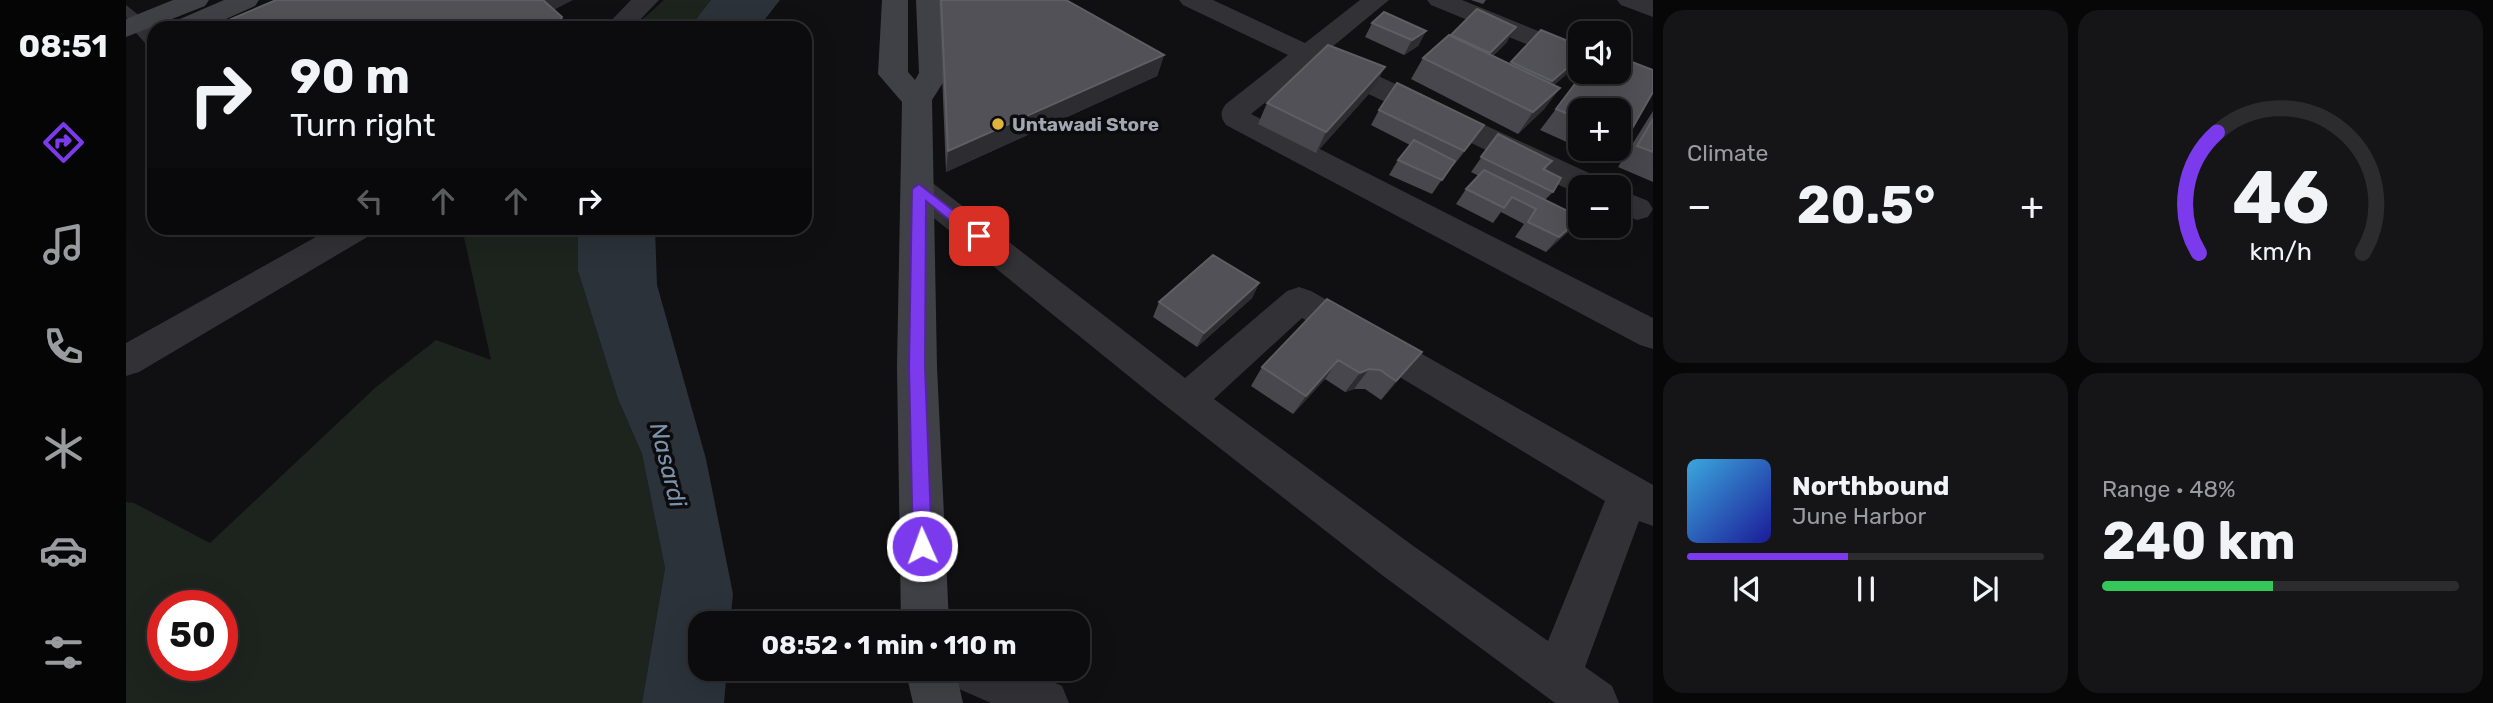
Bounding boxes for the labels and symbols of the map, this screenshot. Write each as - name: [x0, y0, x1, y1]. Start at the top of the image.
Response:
- place label: Untawadi Store: [1012, 113, 1159, 136]
- marker: Untawadi Store: [990, 116, 1006, 132]
- pin: [949, 206, 1009, 266]
- water label: Nasardi: [644, 420, 692, 511]
- position arrow: [885, 509, 959, 583]
- speed limit sign: 50: [147, 590, 238, 681]

